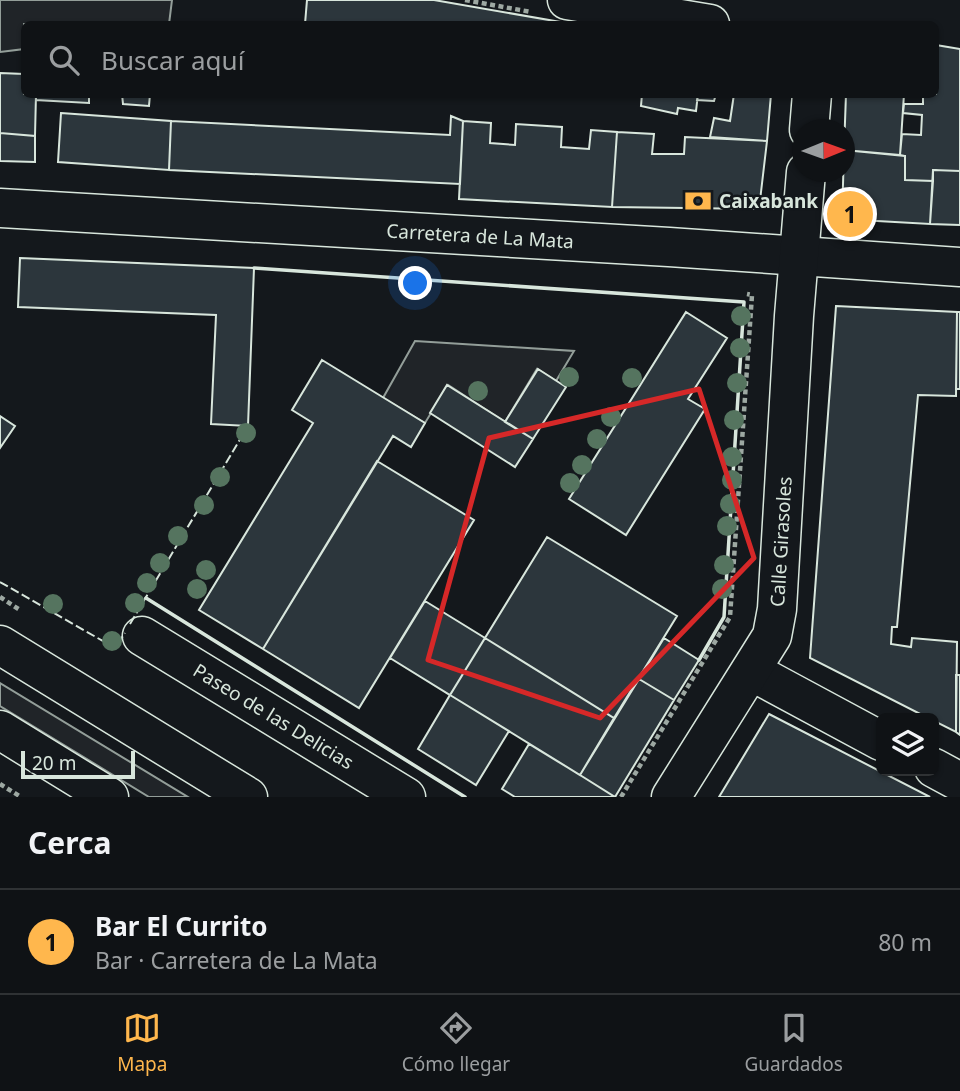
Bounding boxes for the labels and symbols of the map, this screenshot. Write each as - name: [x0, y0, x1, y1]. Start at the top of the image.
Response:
- north arrow: [792, 119, 855, 182]
- bank icon: Caixabank: [683, 186, 713, 216]
- place label: Caixabank: [719, 188, 818, 214]
- pin: 1: [827, 188, 873, 240]
- street label: Carretera de La Mata: [386, 218, 575, 254]
- your location: [398, 266, 432, 300]
- street label: Calle Girasoles: [764, 476, 798, 607]
- street label: Paseo de las Delicias: [188, 657, 359, 775]
- scale bar: [21, 748, 135, 780]

